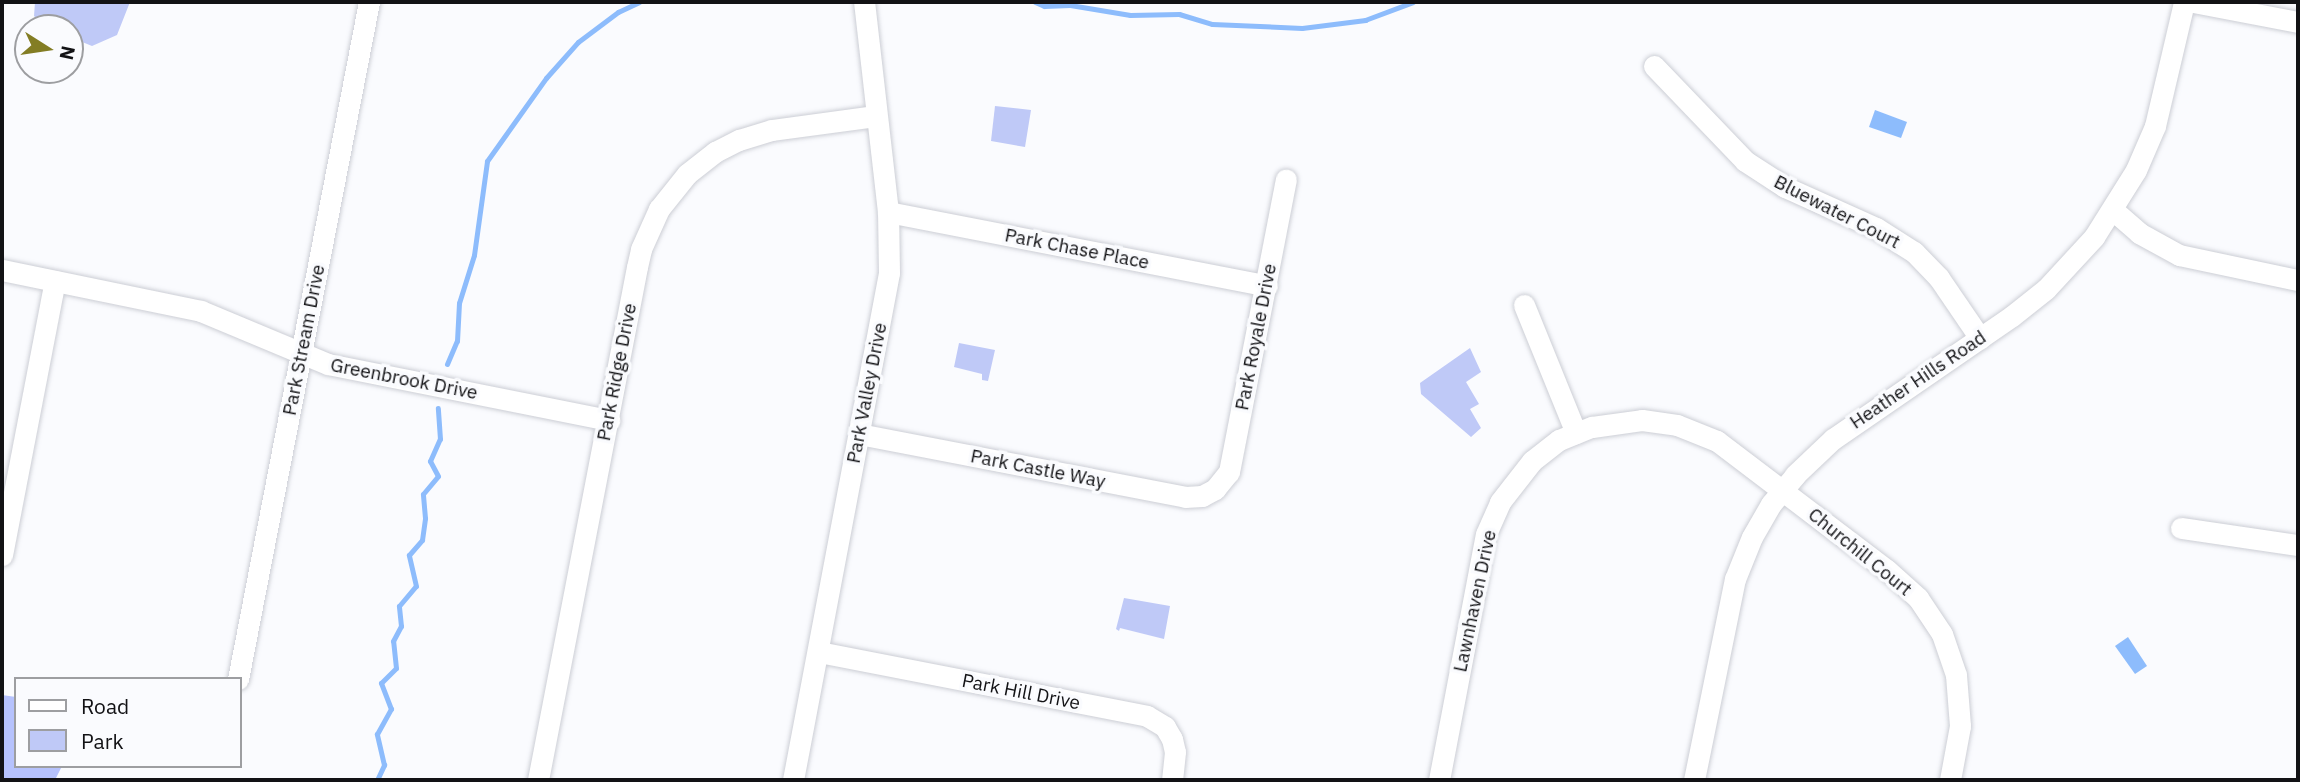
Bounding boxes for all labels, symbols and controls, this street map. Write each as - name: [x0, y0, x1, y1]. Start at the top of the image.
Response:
- north arrow: [14, 14, 84, 84]
- text: N: [54, 44, 81, 62]
- street label: Bluewater Court: [1770, 170, 1904, 254]
- street label: Park Chase Place: [1003, 224, 1151, 274]
- street label: Park Royale Drive: [1231, 262, 1281, 412]
- street label: Park Stream Drive: [278, 263, 330, 417]
- street label: Park Ridge Drive: [592, 301, 642, 443]
- street label: Park Valley Drive: [842, 321, 892, 465]
- street label: Heather Hills Road: [1846, 326, 1990, 434]
- street label: Greenbrook Drive: [328, 354, 480, 404]
- street label: Park Castle Way: [969, 445, 1107, 493]
- street label: Churchill Court: [1803, 503, 1917, 601]
- street label: Lawnhaven Drive: [1449, 528, 1501, 674]
- street label: Park Hill Drive: [960, 669, 1082, 715]
- legend: [14, 677, 242, 768]
- text: Road: [81, 692, 129, 720]
- text: Park: [81, 727, 124, 755]

